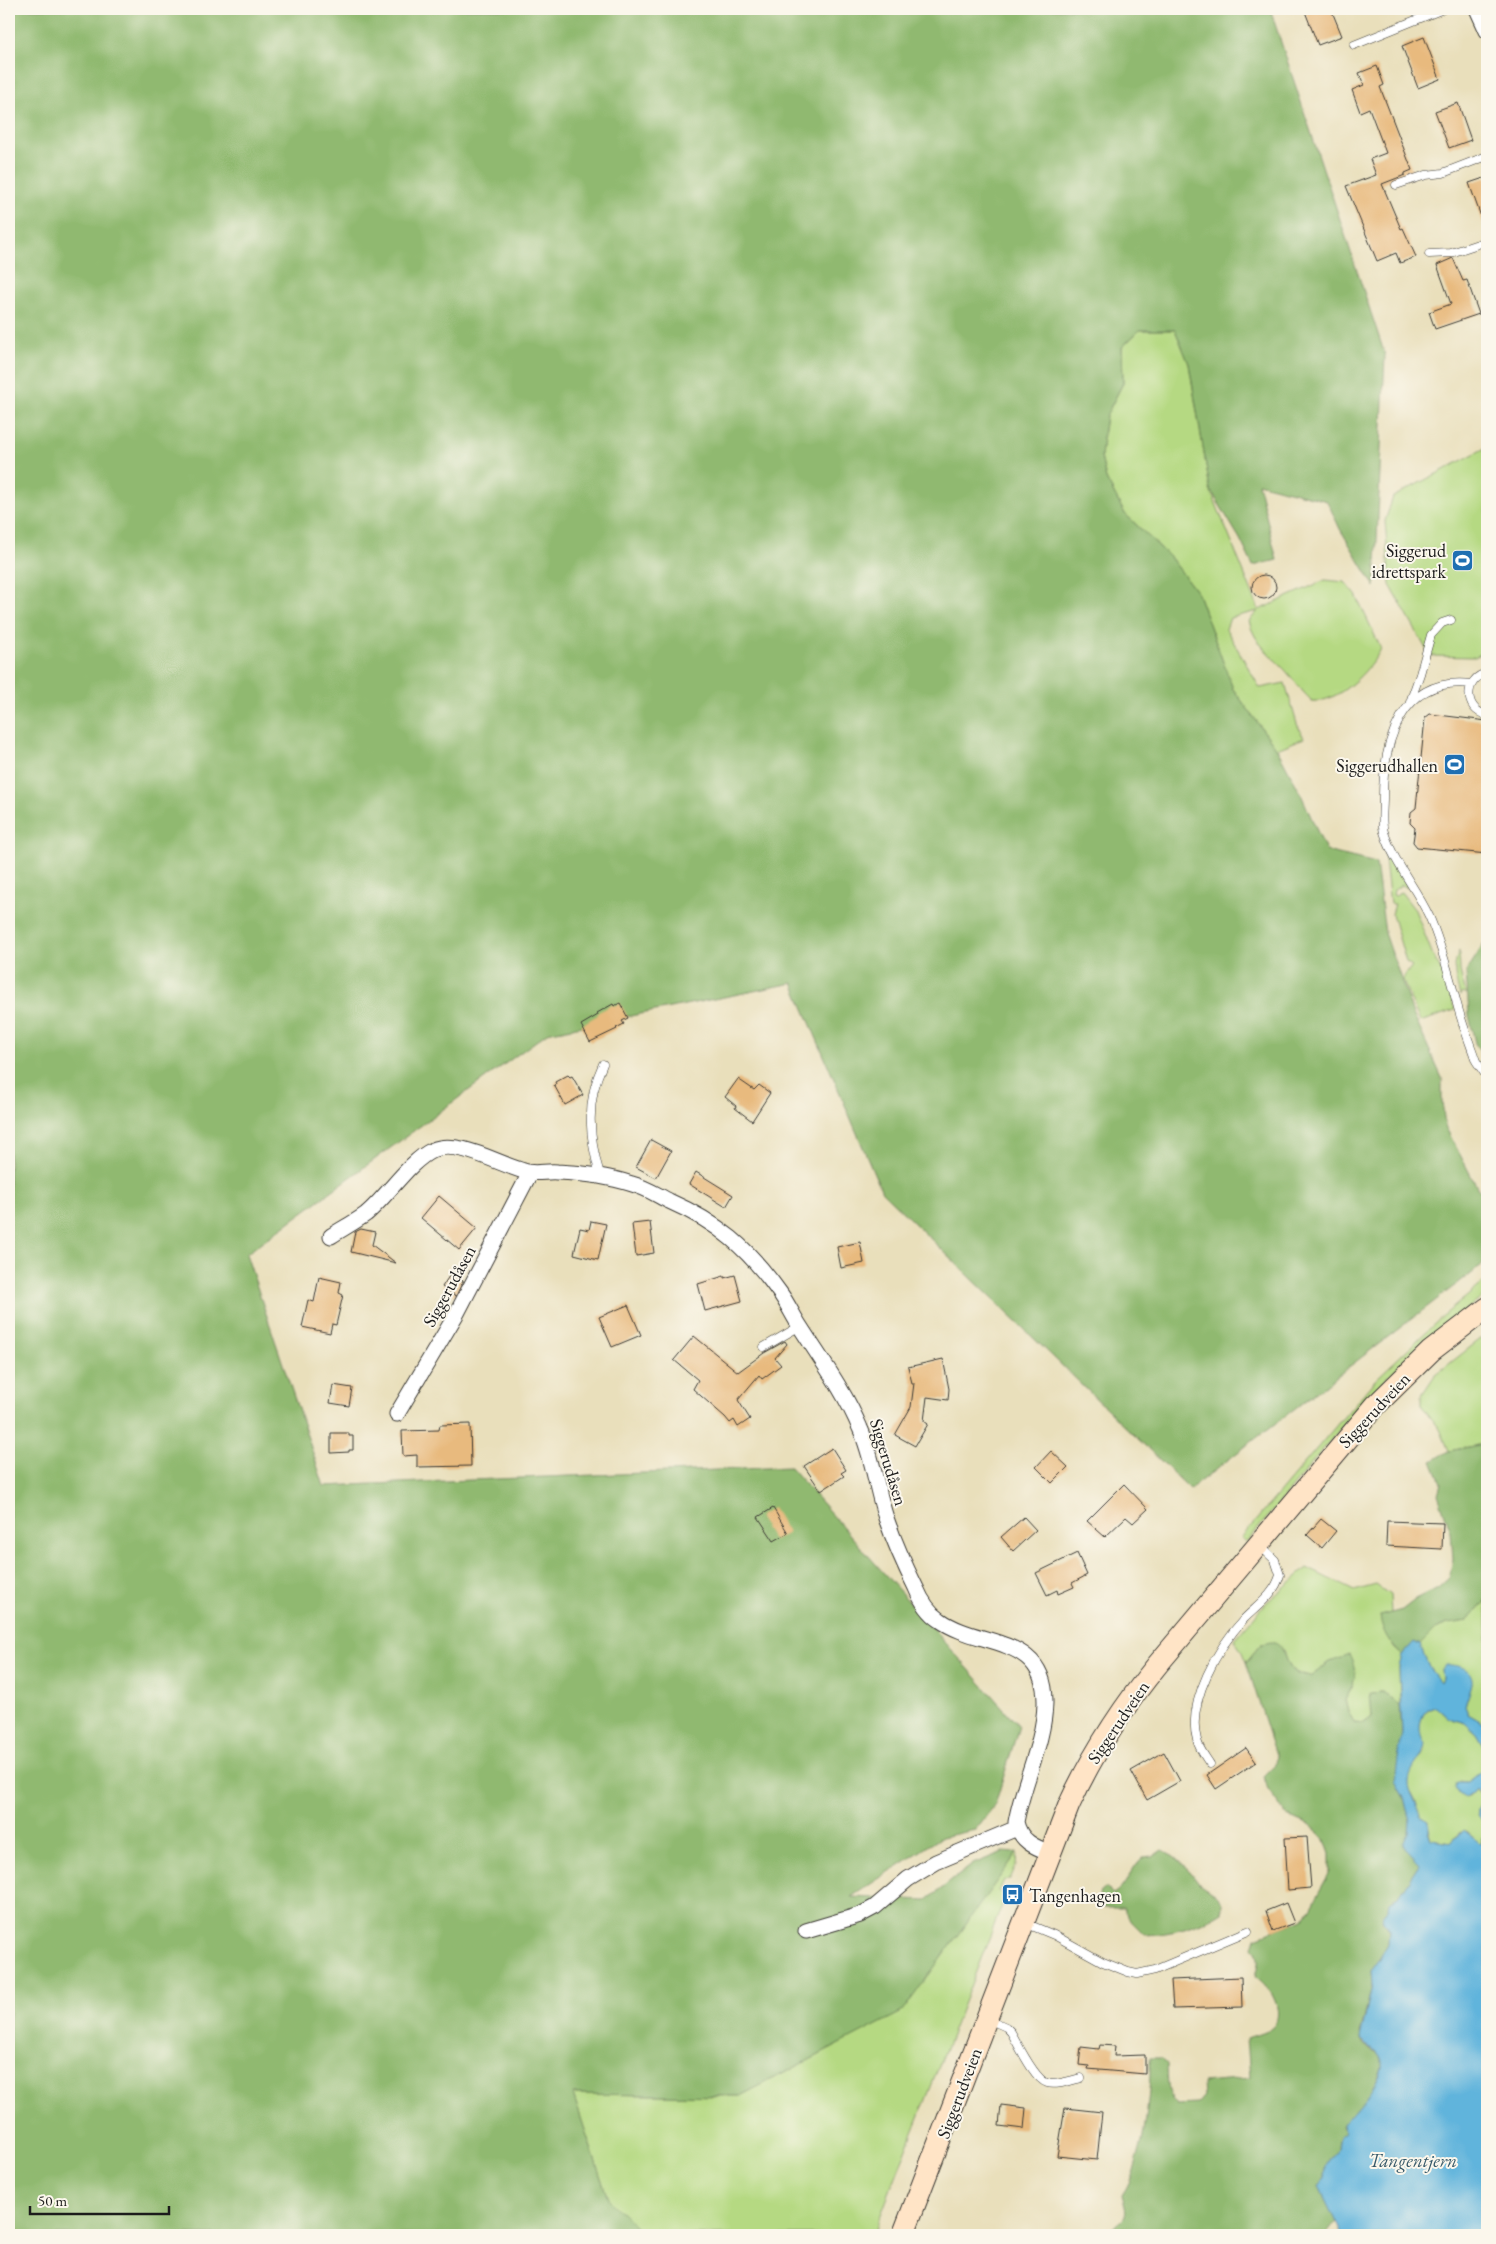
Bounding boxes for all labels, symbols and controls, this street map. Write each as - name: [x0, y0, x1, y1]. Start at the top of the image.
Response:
- place label: Siggerud idrettspark: [1372, 539, 1447, 583]
- sports icon: Siggerud idrettspark: [1450, 548, 1474, 572]
- sports icon: Siggerudhallen: [1442, 753, 1466, 777]
- place label: Siggerudhallen: [1336, 754, 1438, 777]
- street label: Siggerudåsen: [417, 1241, 481, 1331]
- street label: Siggerudveien: [1333, 1367, 1415, 1453]
- street label: Siggerudåsen: [865, 1416, 913, 1509]
- street label: Siggerudveien: [1082, 1676, 1154, 1768]
- bus stop icon: Tangenhagen: [1001, 1883, 1025, 1907]
- place label: Tangenhagen: [1029, 1884, 1122, 1907]
- street label: Siggerudveien: [931, 2044, 987, 2142]
- water label: Tangentjern: [1369, 2148, 1457, 2173]
- scale bar: [30, 2184, 169, 2216]
- text: 50 m: [38, 2191, 67, 2210]

